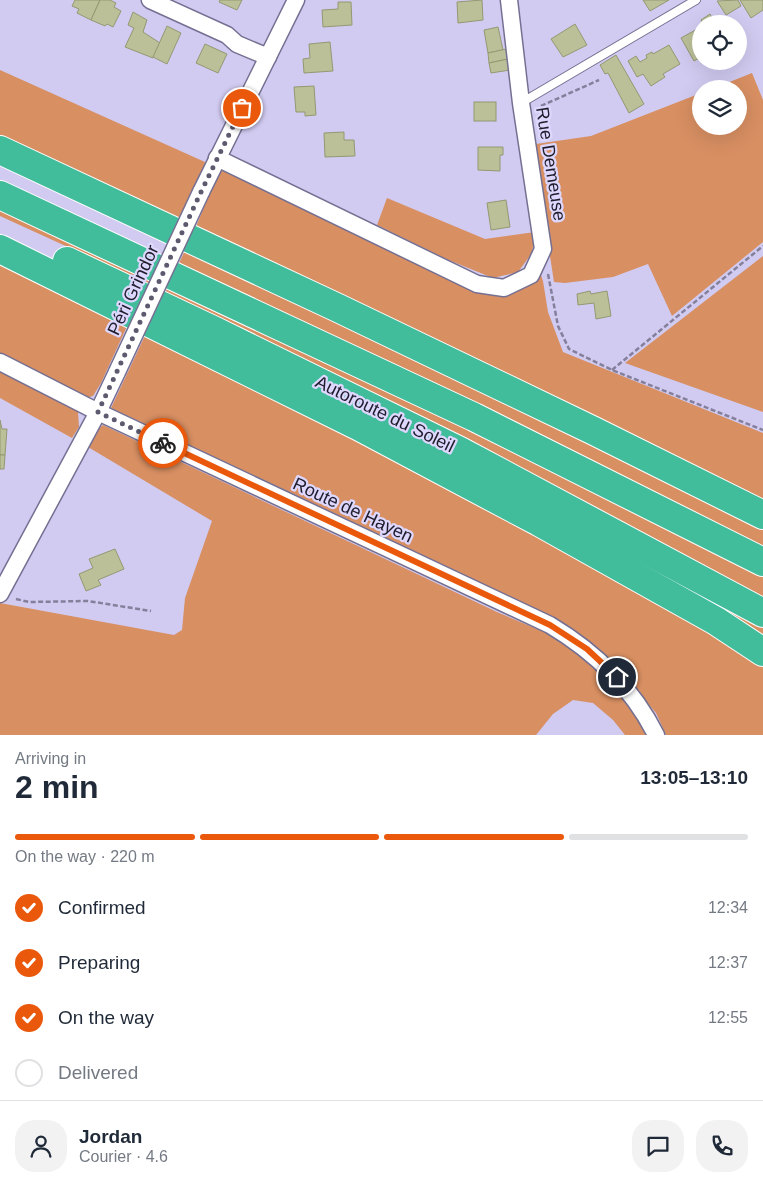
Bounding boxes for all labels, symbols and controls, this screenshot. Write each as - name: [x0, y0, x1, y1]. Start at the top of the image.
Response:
- map controls: [692, 15, 747, 135]
- button: locate: [692, 15, 747, 70]
- button: layers: [692, 80, 747, 135]
- pin: [221, 87, 263, 129]
- icon: bag: [228, 94, 256, 122]
- street label: Rue Demeuse: [532, 106, 570, 222]
- street label: Péri Grindor: [103, 242, 163, 338]
- street label: Autoroute du Soleil: [312, 372, 458, 456]
- courier: [138, 418, 188, 468]
- icon: bike: [149, 429, 177, 457]
- street label: Route de Hayen: [290, 473, 416, 547]
- pin: [596, 656, 638, 698]
- icon: home: [603, 663, 631, 691]
- text: Arriving in: [15, 750, 86, 767]
- text: 13:05–13:10: [640, 767, 748, 788]
- text: 2 min: [15, 769, 99, 805]
- text: On the way · 220 m: [15, 848, 155, 865]
- icon: check: [15, 894, 43, 922]
- text: Confirmed: [58, 897, 146, 918]
- text: 12:34: [708, 899, 748, 916]
- icon: check: [15, 949, 43, 977]
- text: Preparing: [58, 952, 140, 973]
- text: 12:37: [708, 954, 748, 971]
- icon: check: [15, 1004, 43, 1032]
- text: On the way: [58, 1007, 154, 1028]
- text: 12:55: [708, 1009, 748, 1026]
- text: Delivered: [58, 1062, 138, 1083]
- button: person: [15, 1120, 67, 1172]
- button: chat: [632, 1120, 684, 1172]
- button: phone: [696, 1120, 748, 1172]
- text: Jordan: [79, 1126, 142, 1147]
- text: Courier · 4.6: [79, 1148, 168, 1165]

